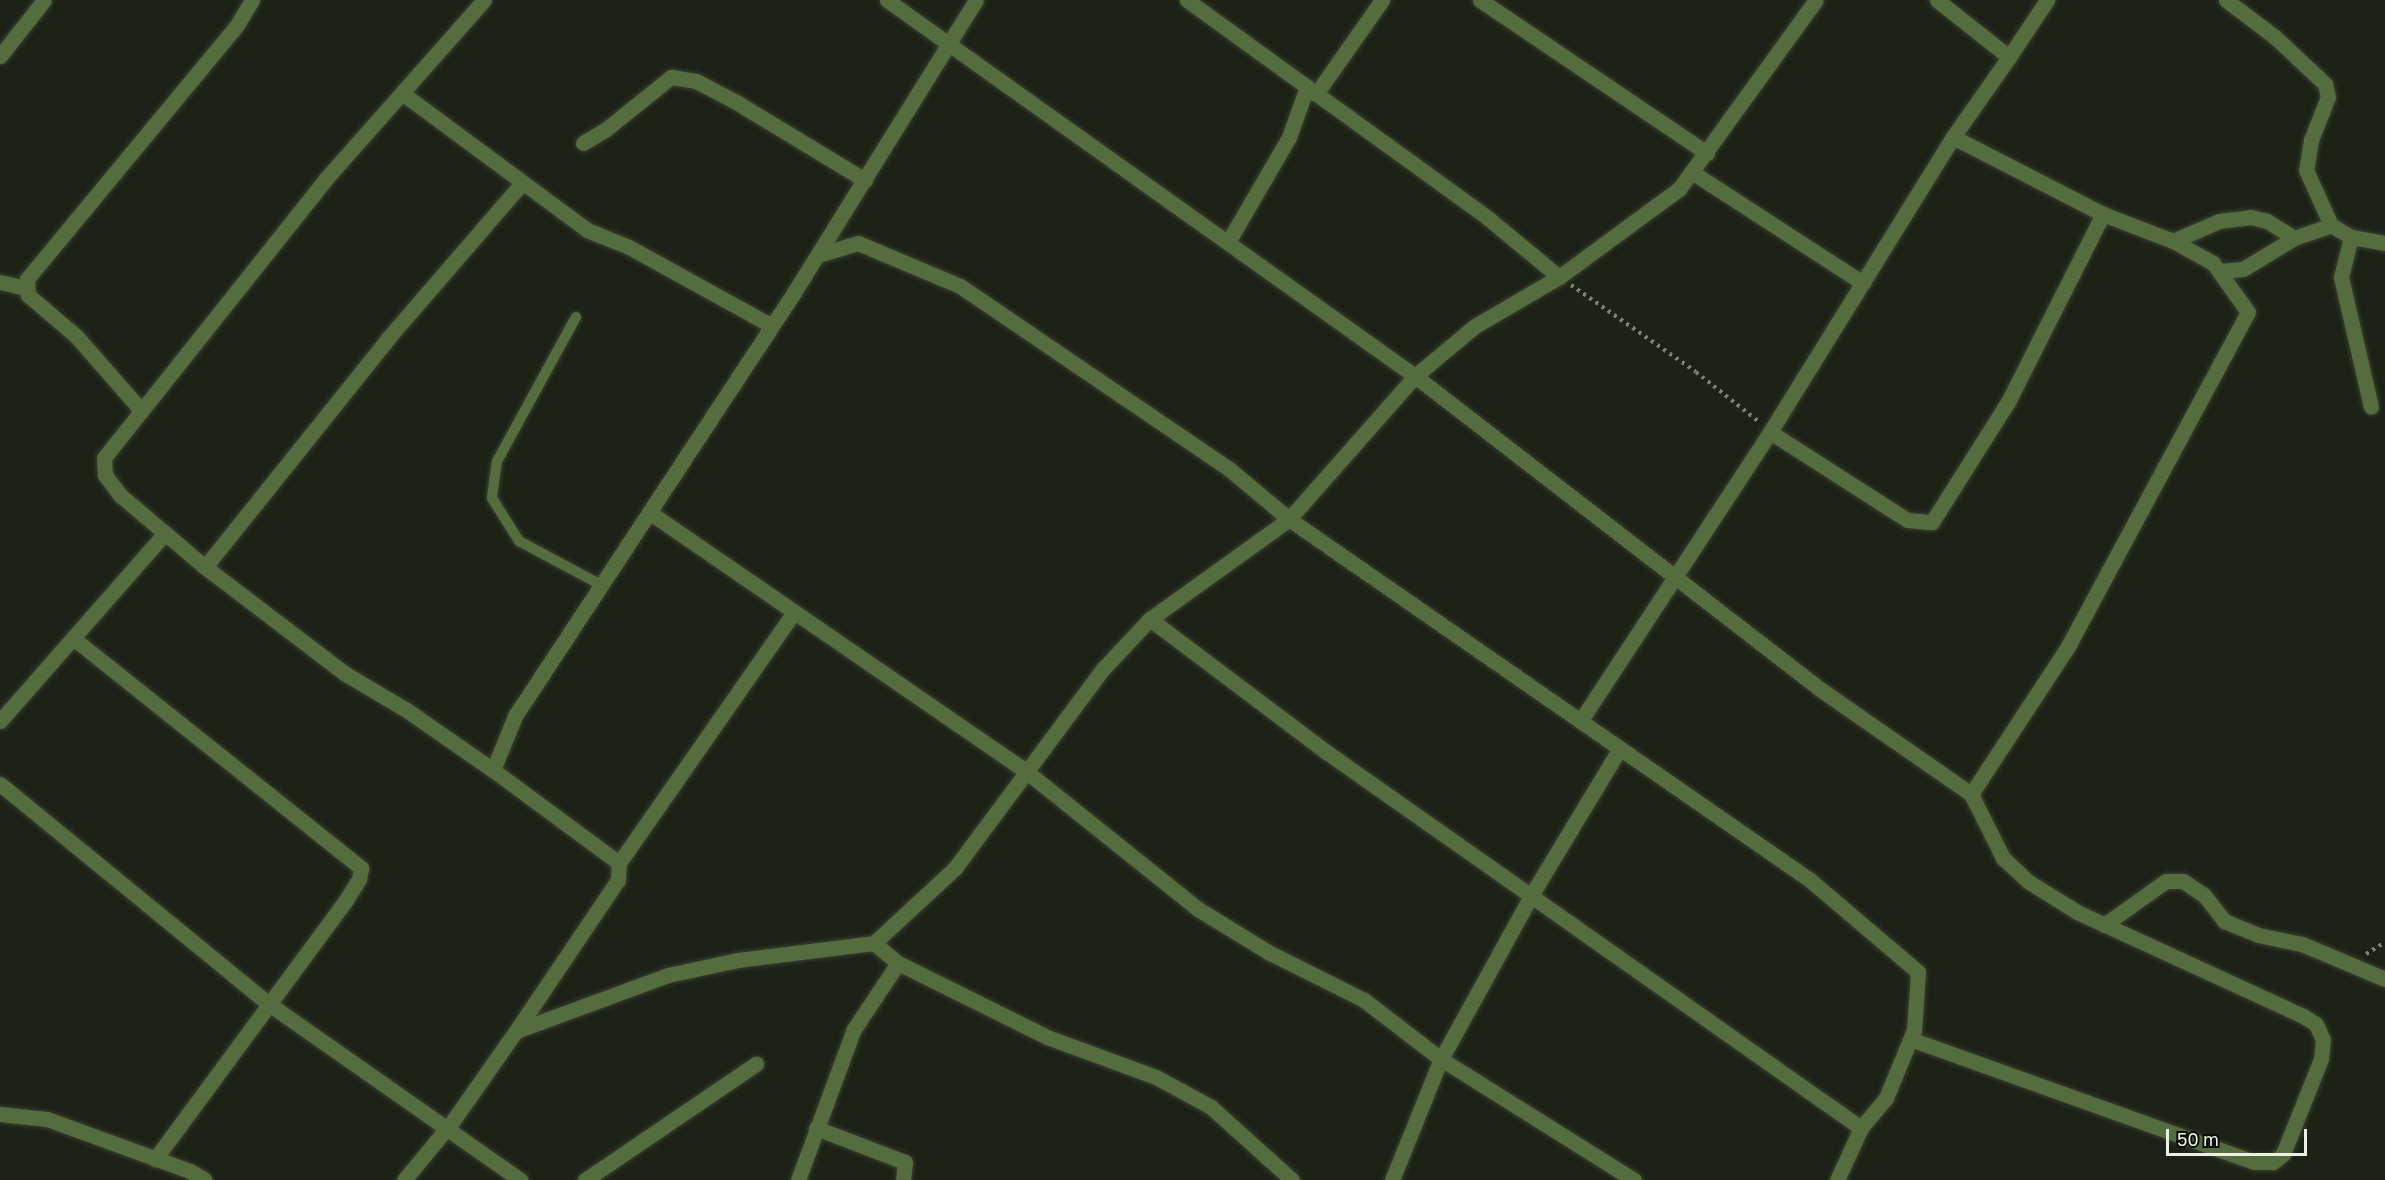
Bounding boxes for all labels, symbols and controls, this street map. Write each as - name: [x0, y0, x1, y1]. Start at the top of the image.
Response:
- scale bar: [2169, 1117, 2310, 1155]
- text: 50 m: [2177, 1128, 2219, 1150]

